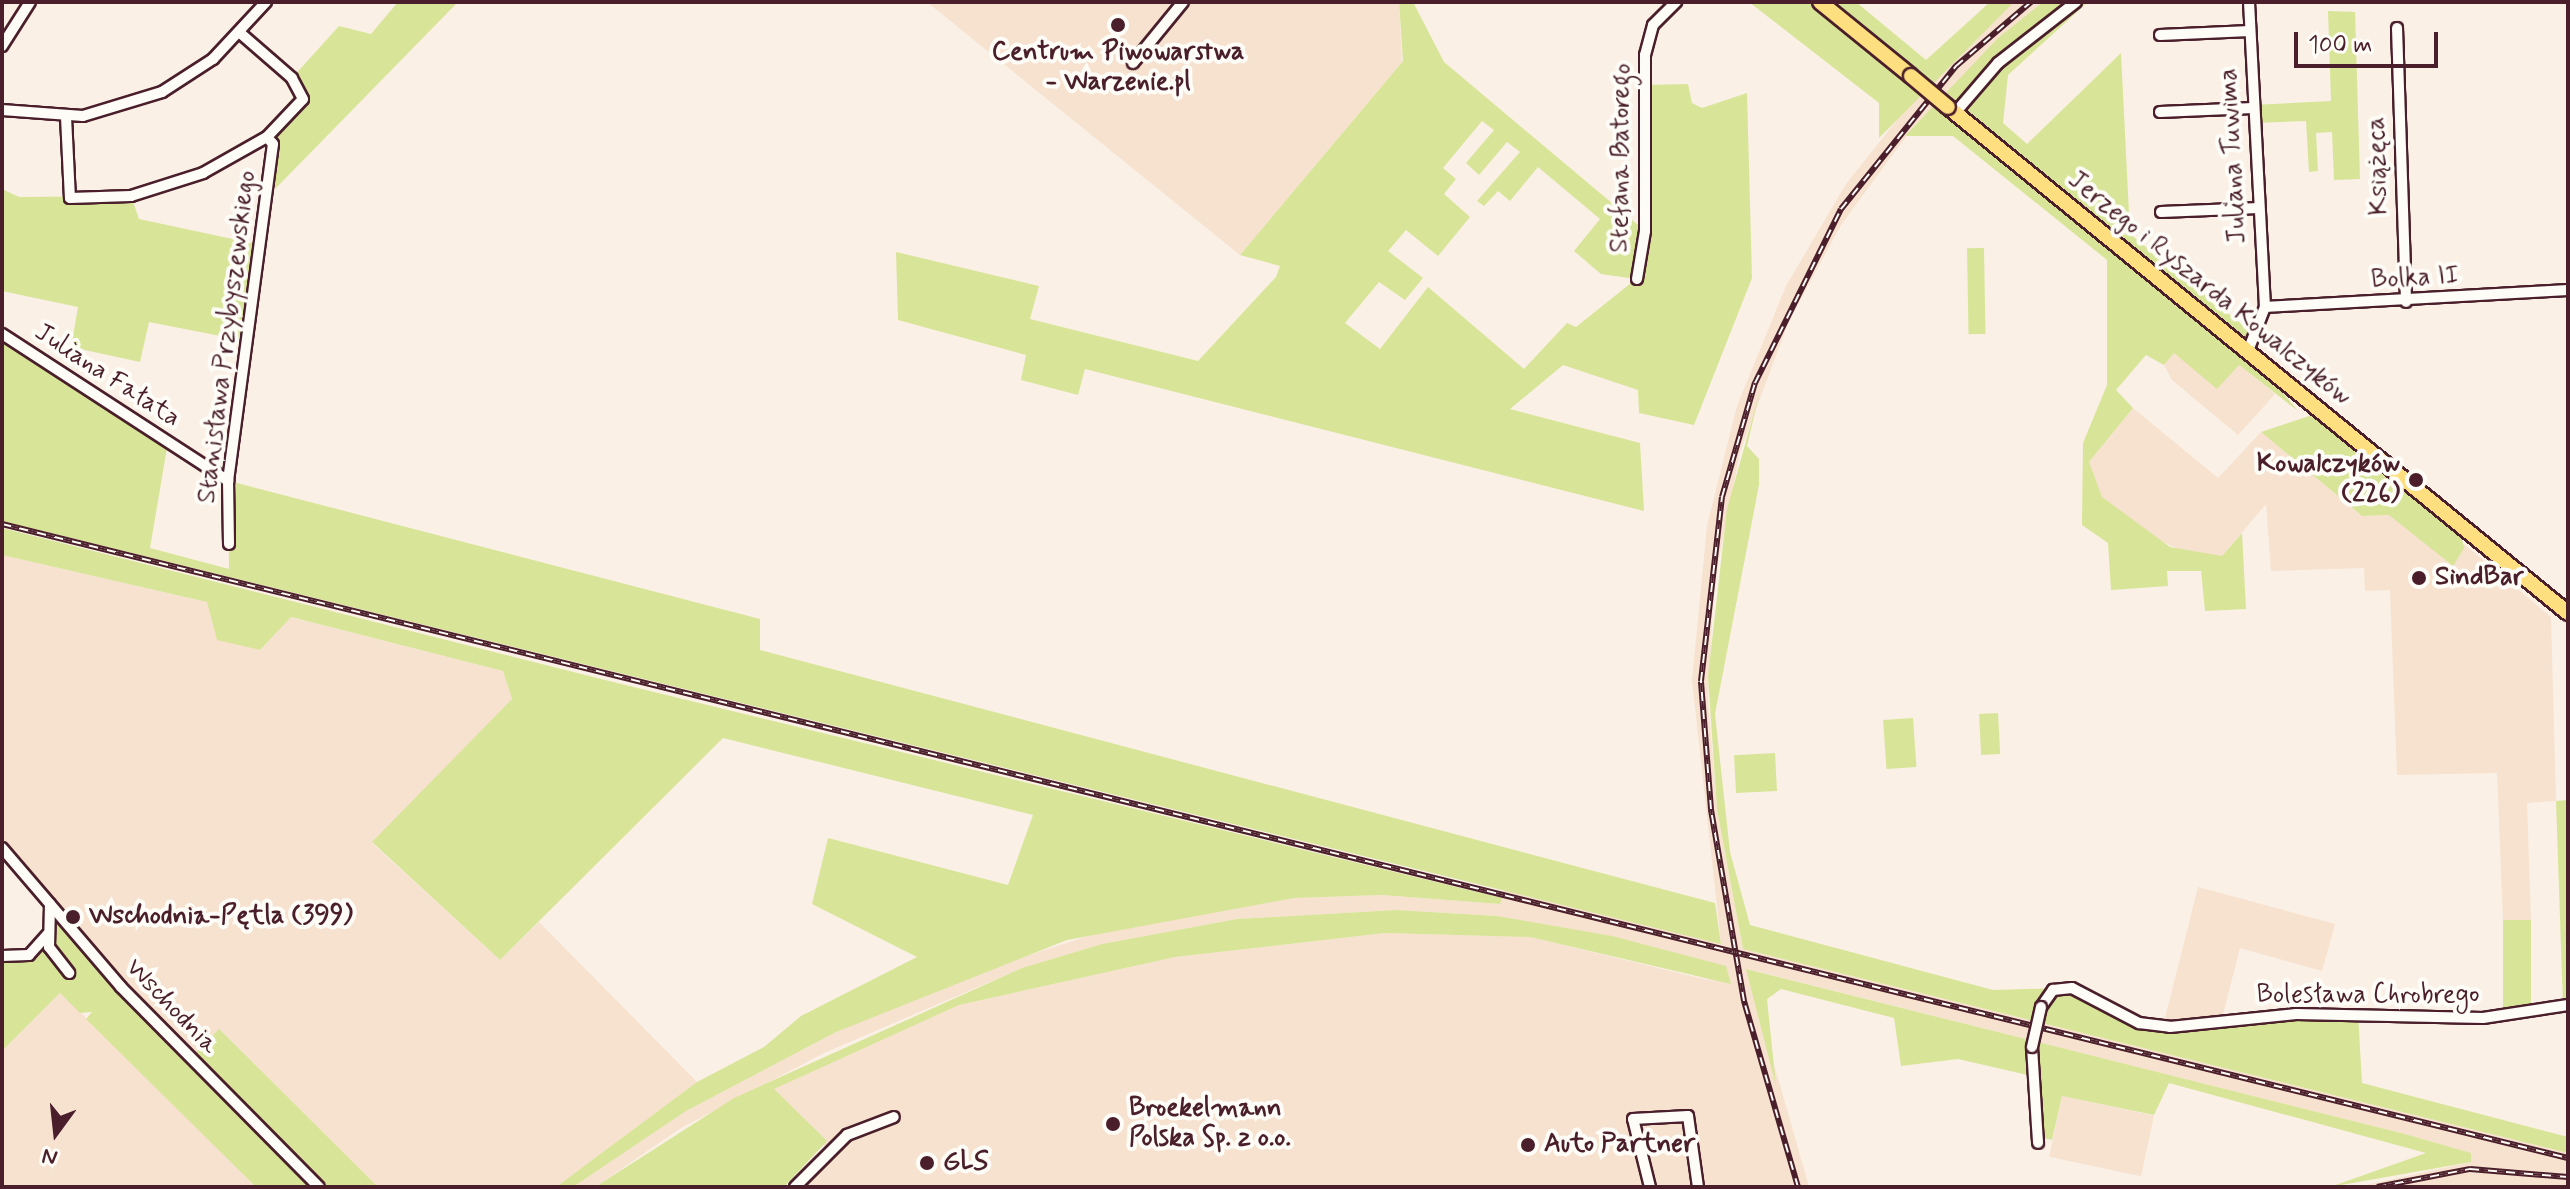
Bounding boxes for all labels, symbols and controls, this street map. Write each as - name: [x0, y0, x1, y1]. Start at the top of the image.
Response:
- marker: Centrum Piwowarstwa - Warzenie.pl: [1109, 16, 1127, 34]
- scale bar: [2298, 16, 2442, 66]
- text: 100 m: [2308, 30, 2372, 61]
- place label: Centrum Piwowarstwa - Warzenie.pl: [991, 37, 1245, 98]
- street label: Stefana Batorego: [1605, 64, 1639, 252]
- street label: Juliana Tuwima: [2214, 66, 2254, 246]
- street label: Książęca: [2362, 116, 2396, 216]
- street label: Jerzego i Ryszarda Kowalczyków: [2061, 165, 2357, 413]
- street label: Stanisława Przybyszewskiego: [192, 166, 264, 508]
- street label: Bolka II: [2367, 261, 2463, 297]
- street label: Juliana Fałata: [30, 319, 184, 433]
- place label: Kowalczyków (226): [2257, 449, 2400, 510]
- marker: Kowalczyków (226): [2407, 471, 2425, 489]
- place label: SindBar: [2435, 562, 2523, 594]
- marker: SindBar: [2410, 569, 2428, 587]
- place label: Wschodnia-Pętla (399): [89, 901, 353, 933]
- marker: Wschodnia-Pętla (399): [64, 908, 82, 926]
- street label: Wschodnia: [118, 953, 224, 1061]
- street label: Bolesława Chrobrego: [2254, 980, 2482, 1012]
- north arrow: [16, 1093, 96, 1173]
- place label: Broekelmann Polska Sp. z o.o.: [1129, 1093, 1293, 1154]
- marker: Broekelmann Polska Sp. z o.o.: [1104, 1115, 1122, 1133]
- place label: Auto Partner: [1544, 1129, 1688, 1161]
- marker: Auto Partner: [1519, 1136, 1537, 1154]
- text: N: [39, 1141, 60, 1172]
- place label: GLS: [943, 1147, 988, 1179]
- marker: GLS: [918, 1154, 936, 1172]

